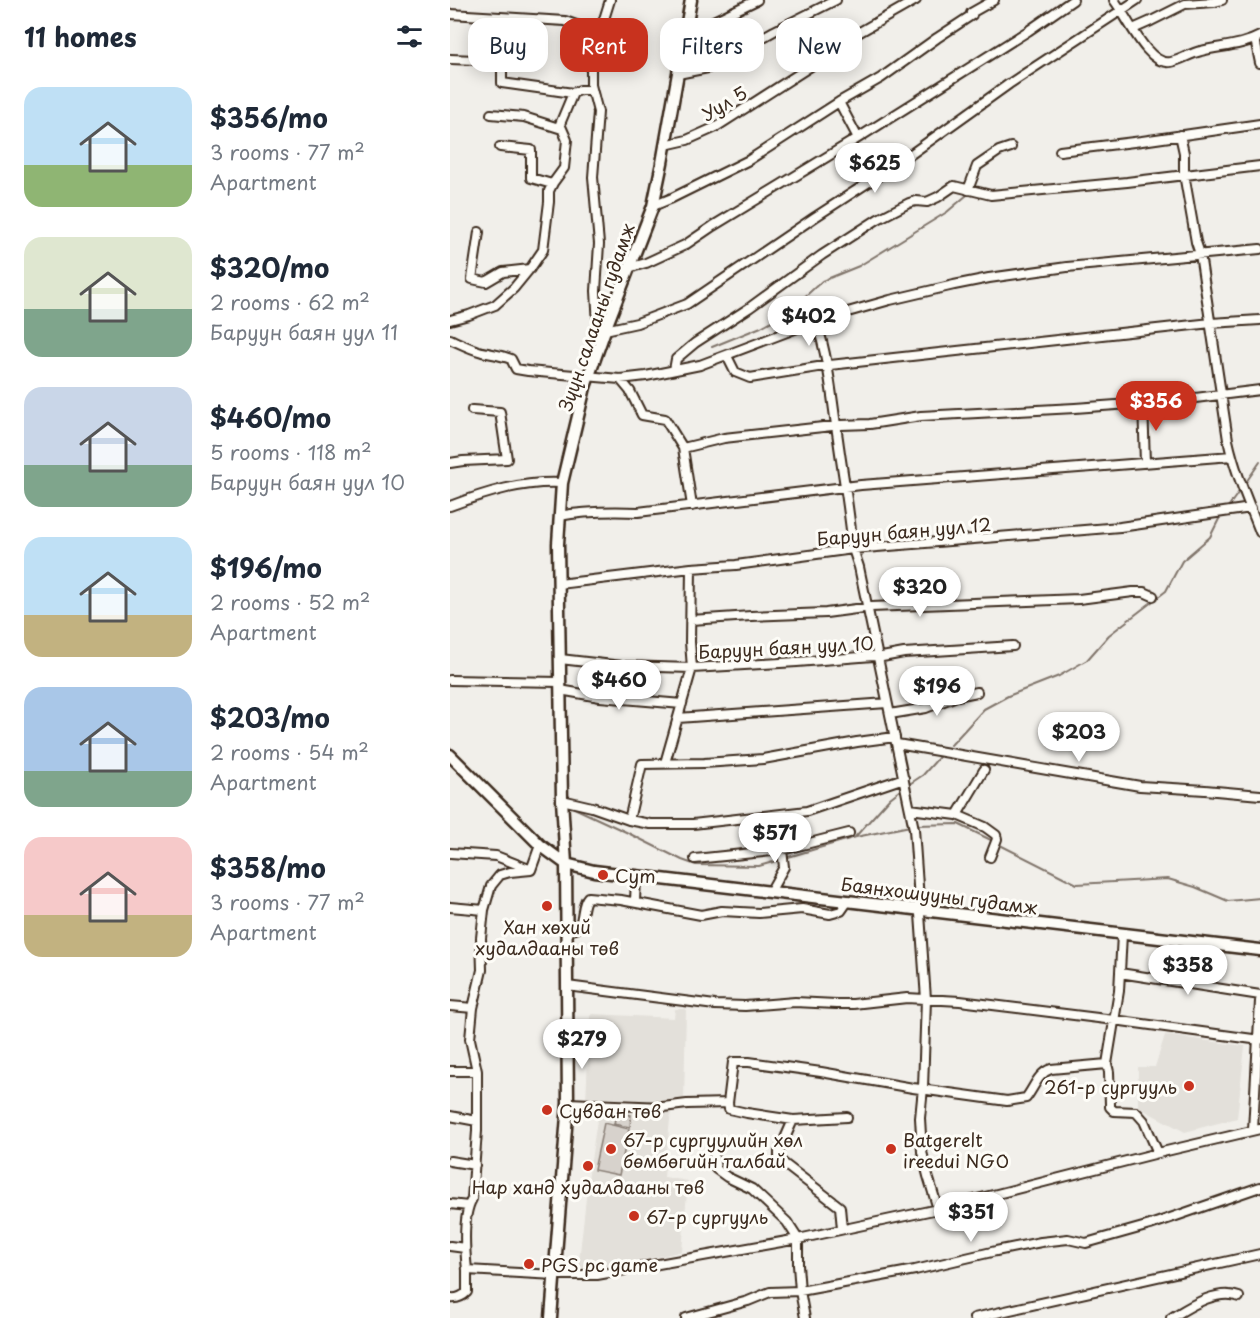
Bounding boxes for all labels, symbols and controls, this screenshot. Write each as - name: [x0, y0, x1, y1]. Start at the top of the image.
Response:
- text: 11 homes: [24, 17, 137, 56]
- chip: Buy: [468, 18, 548, 72]
- chip: Rent: [560, 18, 648, 72]
- chip: Filters: [660, 18, 764, 72]
- chip: New: [776, 18, 862, 72]
- icon: filters: [393, 20, 426, 53]
- street label: Уул 5: [696, 79, 752, 127]
- text: $356/mo: [210, 98, 328, 137]
- icon: home: [72, 111, 144, 183]
- text: 3 rooms · 77 m²: [210, 137, 365, 167]
- pin: $625: [839, 143, 911, 194]
- text: $625: [849, 147, 901, 177]
- text: Apartment: [210, 167, 317, 197]
- street label: Зүүн салааны гудамж: [551, 219, 641, 414]
- text: $320/mo: [210, 248, 329, 287]
- icon: home: [72, 261, 144, 333]
- text: 2 rooms · 62 m²: [210, 287, 370, 317]
- pin: $402: [773, 296, 845, 347]
- text: $402: [782, 300, 836, 330]
- text: Баруун баян уул 11: [210, 317, 398, 347]
- pin: $356: [1120, 381, 1192, 432]
- text: $356: [1130, 385, 1182, 415]
- text: $460/mo: [210, 398, 331, 437]
- icon: home: [72, 411, 144, 483]
- text: 5 rooms · 118 m²: [210, 437, 372, 467]
- text: Баруун баян уул 10: [210, 467, 405, 497]
- street label: Баруун баян уул 12: [816, 510, 992, 552]
- text: $196/mo: [210, 548, 322, 587]
- icon: home: [72, 561, 144, 633]
- pin: $320: [884, 567, 956, 618]
- text: $320: [893, 571, 947, 601]
- text: 2 rooms · 52 m²: [210, 587, 370, 617]
- text: Apartment: [210, 617, 317, 647]
- street label: Баруун баян уул 10: [698, 629, 874, 665]
- pin: $460: [583, 660, 655, 711]
- text: $460: [591, 664, 647, 694]
- pin: $196: [901, 666, 973, 717]
- text: $196: [913, 670, 961, 700]
- text: $203/mo: [210, 698, 330, 737]
- icon: home: [72, 711, 144, 783]
- pin: $203: [1043, 712, 1115, 763]
- text: $203: [1052, 716, 1106, 746]
- text: 2 rooms · 54 m²: [210, 737, 369, 767]
- text: Apartment: [210, 767, 317, 797]
- pin: $571: [739, 813, 811, 864]
- text: $571: [753, 817, 797, 847]
- text: $358/mo: [210, 848, 326, 887]
- icon: home: [72, 861, 144, 933]
- place label: Cym: [615, 862, 656, 889]
- marker: Cym: [596, 868, 610, 882]
- street label: Баянхошууны гудамж: [839, 870, 1040, 921]
- text: 3 rooms · 77 m²: [210, 887, 365, 917]
- marker: Хан хөхий худалдааны төв: [540, 899, 554, 913]
- place label: Хан хөхий худалдааны төв: [475, 913, 619, 961]
- text: Apartment: [210, 917, 317, 947]
- pin: $358: [1152, 945, 1224, 996]
- text: $358: [1162, 949, 1214, 979]
- pin: $279: [546, 1019, 618, 1070]
- text: $279: [557, 1023, 607, 1053]
- place label: 261-р сургууль: [1044, 1073, 1177, 1100]
- marker: 261-р сургууль: [1182, 1079, 1196, 1093]
- place label: Сувдан төв: [559, 1097, 661, 1124]
- marker: Сувдан төв: [540, 1103, 554, 1117]
- place label: 67-р сургуулийн хөл бөмбөгийн талбай: [623, 1126, 803, 1174]
- place label: Batgerelt ireedui NGO: [903, 1126, 1009, 1174]
- marker: 67-р сургуулийн хөл бөмбөгийн талбай: [604, 1142, 618, 1156]
- marker: Batgerelt ireedui NGO: [884, 1142, 898, 1156]
- marker: Нар ханд худалдааны төв: [581, 1159, 595, 1173]
- place label: Нар ханд худалдааны төв: [472, 1173, 704, 1200]
- pin: $351: [935, 1192, 1007, 1243]
- text: $351: [948, 1196, 994, 1226]
- place label: 67-р сургууль: [646, 1203, 768, 1230]
- marker: 67-р сургууль: [627, 1209, 641, 1223]
- place label: PGS pc game: [541, 1251, 658, 1278]
- marker: PGS pc game: [522, 1257, 536, 1271]

